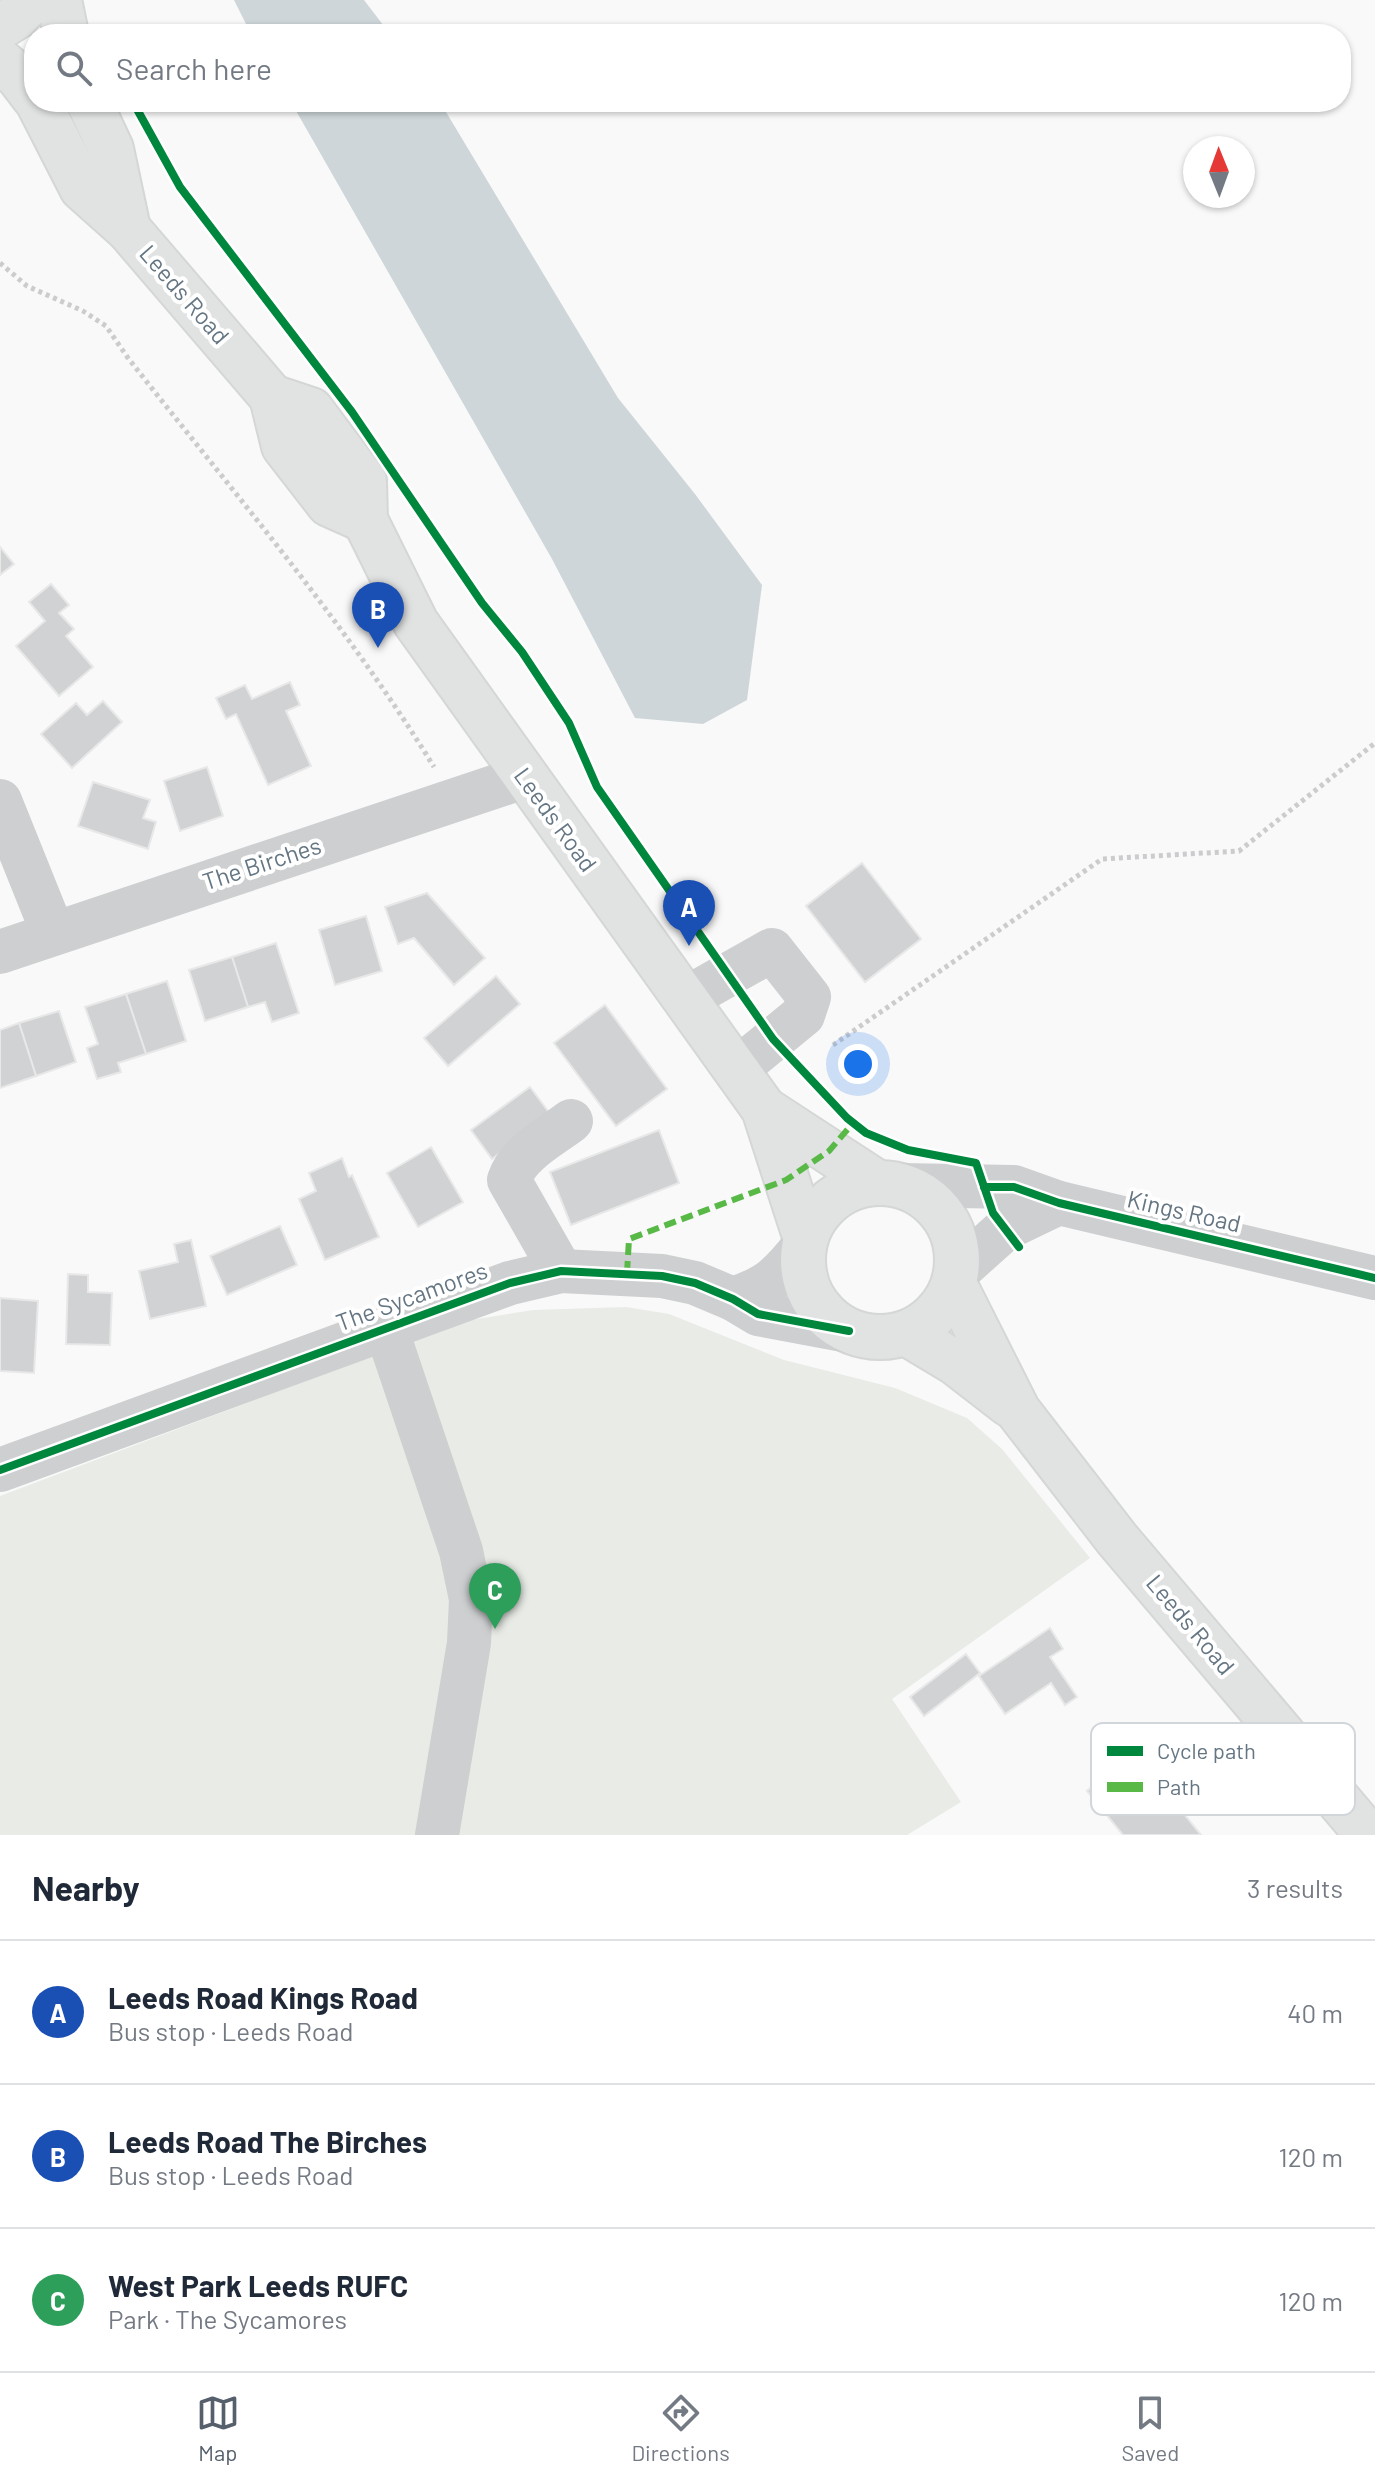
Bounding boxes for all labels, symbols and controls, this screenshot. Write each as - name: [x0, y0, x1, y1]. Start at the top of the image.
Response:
- search box: [24, 24, 1351, 112]
- icon: search: [52, 46, 96, 90]
- text: Search here: [116, 50, 272, 86]
- north arrow: [1183, 136, 1255, 208]
- street label: Leeds Road: [134, 239, 236, 349]
- pin: B: [352, 582, 404, 648]
- street label: Leeds Road: [509, 761, 604, 877]
- street label: The Birches: [198, 830, 325, 895]
- pin: A: [663, 880, 715, 946]
- your location: [838, 1044, 878, 1084]
- street label: Kings Road: [1125, 1183, 1244, 1238]
- street label: The Sycamores: [332, 1255, 491, 1336]
- pin: C: [469, 1563, 521, 1629]
- street label: Leeds Road: [1141, 1568, 1241, 1680]
- legend: [1091, 1723, 1355, 1815]
- text: Cycle path: [1157, 1737, 1256, 1763]
- text: Path: [1157, 1773, 1201, 1799]
- text: Nearby: [32, 1867, 140, 1908]
- text: 3 results: [1247, 1872, 1343, 1903]
- text: Leeds Road Kings Road: [108, 1979, 418, 2015]
- text: A: [49, 1997, 67, 2028]
- text: 40 m: [1287, 1997, 1343, 2028]
- text: Bus stop · Leeds Road: [108, 2015, 353, 2046]
- text: Leeds Road The Birches: [108, 2123, 427, 2159]
- text: B: [50, 2141, 66, 2172]
- text: 120 m: [1279, 2141, 1343, 2172]
- text: Bus stop · Leeds Road: [108, 2159, 353, 2190]
- text: West Park Leeds RUFC: [108, 2267, 408, 2303]
- text: C: [50, 2285, 66, 2316]
- text: 120 m: [1279, 2285, 1343, 2316]
- text: Park · The Sycamores: [108, 2303, 347, 2334]
- tab: Map: [196, 2391, 240, 2465]
- tab: Directions: [631, 2391, 730, 2465]
- tab: Saved: [1121, 2391, 1179, 2465]

